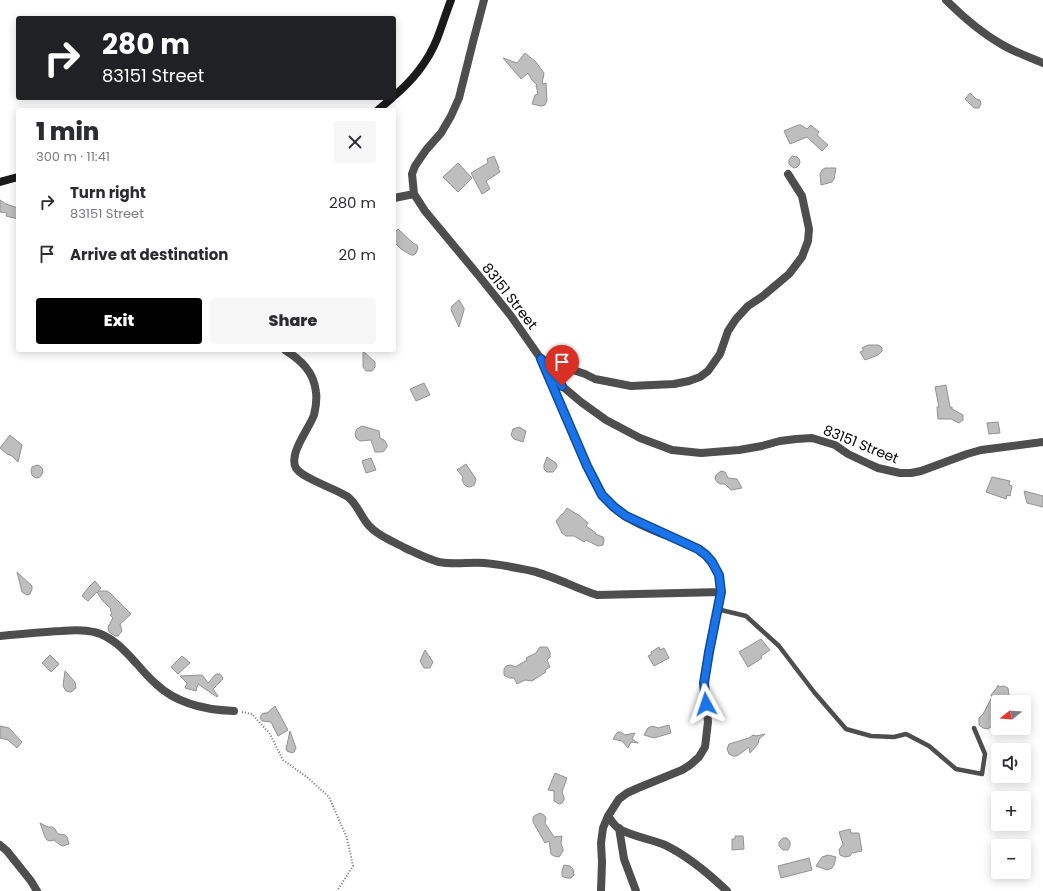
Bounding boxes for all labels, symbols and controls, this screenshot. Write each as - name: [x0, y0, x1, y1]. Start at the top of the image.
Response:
- text: 280 m: [102, 25, 190, 64]
- icon: right: [36, 32, 88, 84]
- text: 83151 Street: [102, 63, 204, 88]
- text: 1 min: [36, 115, 99, 148]
- button: close: [334, 121, 376, 163]
- text: 300 m · 11:41: [36, 147, 110, 166]
- text: Turn right: [70, 182, 146, 203]
- icon: right: [36, 191, 58, 213]
- text: 280 m: [329, 192, 376, 213]
- text: 83151 Street: [70, 204, 144, 223]
- icon: arrive: [36, 243, 58, 265]
- text: Arrive at destination: [70, 244, 228, 265]
- text: 20 m: [338, 244, 376, 265]
- street label: 83151 Street: [478, 258, 542, 334]
- button: Exit: [36, 298, 202, 344]
- button: Share: [210, 298, 376, 344]
- pin: [545, 345, 579, 386]
- icon: arrive: [551, 351, 573, 373]
- street label: 83151 Street: [820, 420, 902, 468]
- position arrow: [685, 683, 727, 725]
- north arrow: [991, 695, 1031, 735]
- map controls: [991, 695, 1031, 879]
- button: sound: [991, 743, 1031, 783]
- button: +: [991, 791, 1031, 831]
- button: −: [991, 839, 1031, 879]

